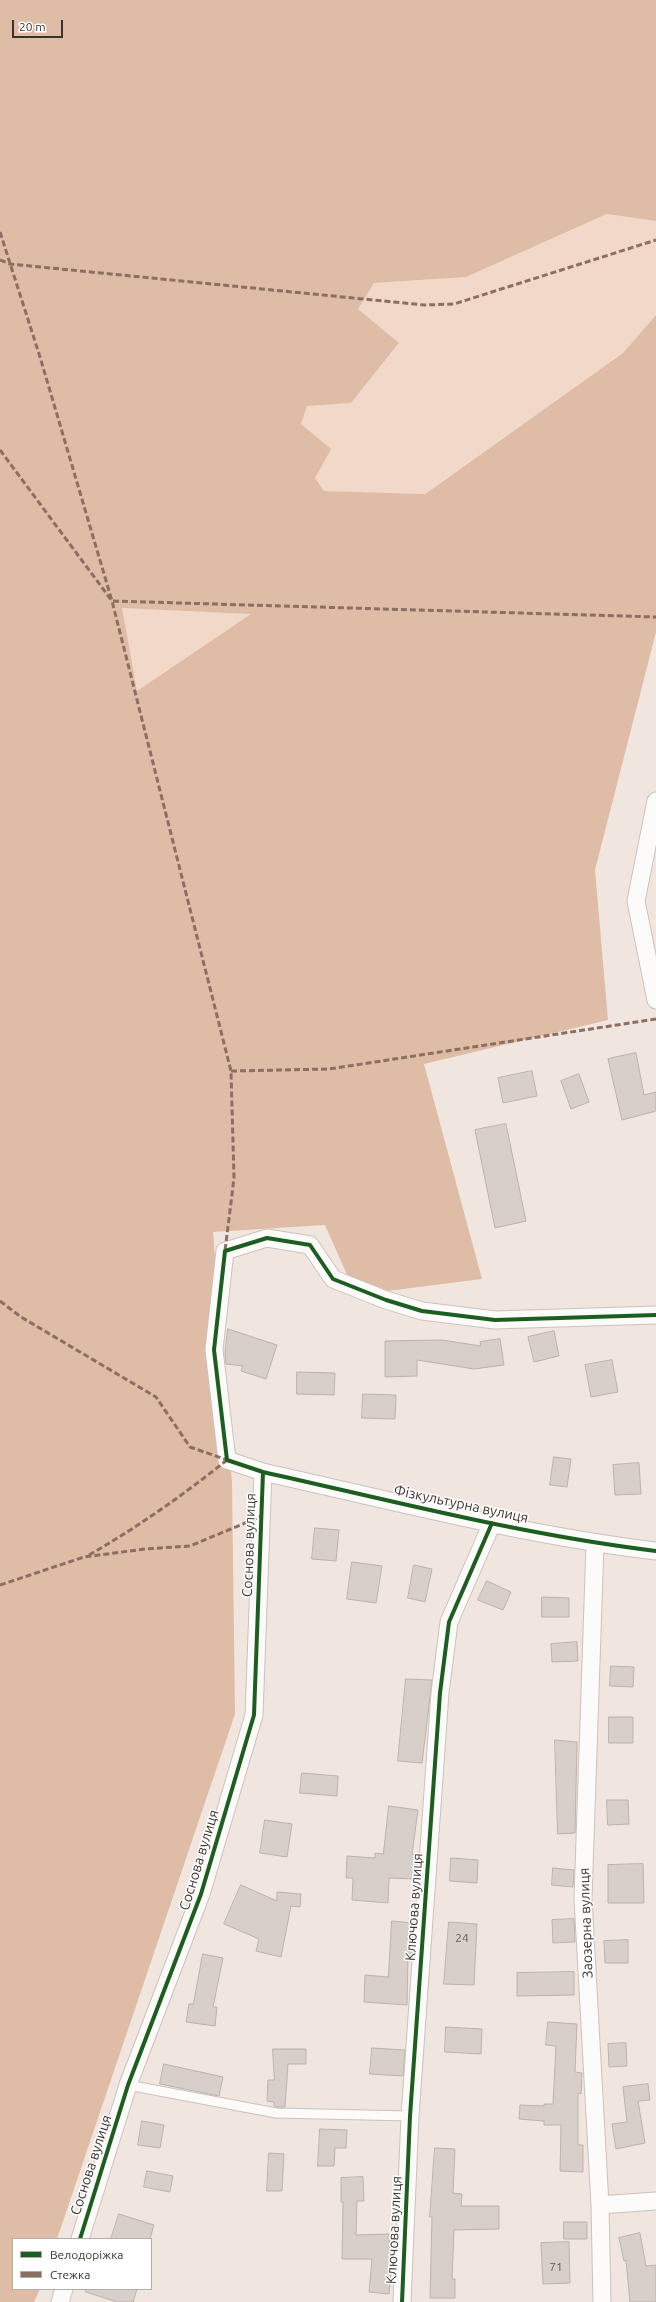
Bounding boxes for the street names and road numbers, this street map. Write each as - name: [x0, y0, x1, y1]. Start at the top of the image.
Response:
- street label: Фізкультурна вулиця: [392, 1482, 530, 1526]
- street label: Соснова вулиця: [239, 1493, 259, 1597]
- street label: Соснова вулиця: [176, 1808, 222, 1912]
- street label: Ключова вулиця: [402, 1852, 426, 1962]
- street label: Заозерна вулиця: [576, 1867, 596, 1979]
- street label: Соснова вулиця: [67, 2113, 115, 2217]
- street label: Ключова вулиця: [383, 2176, 405, 2284]

